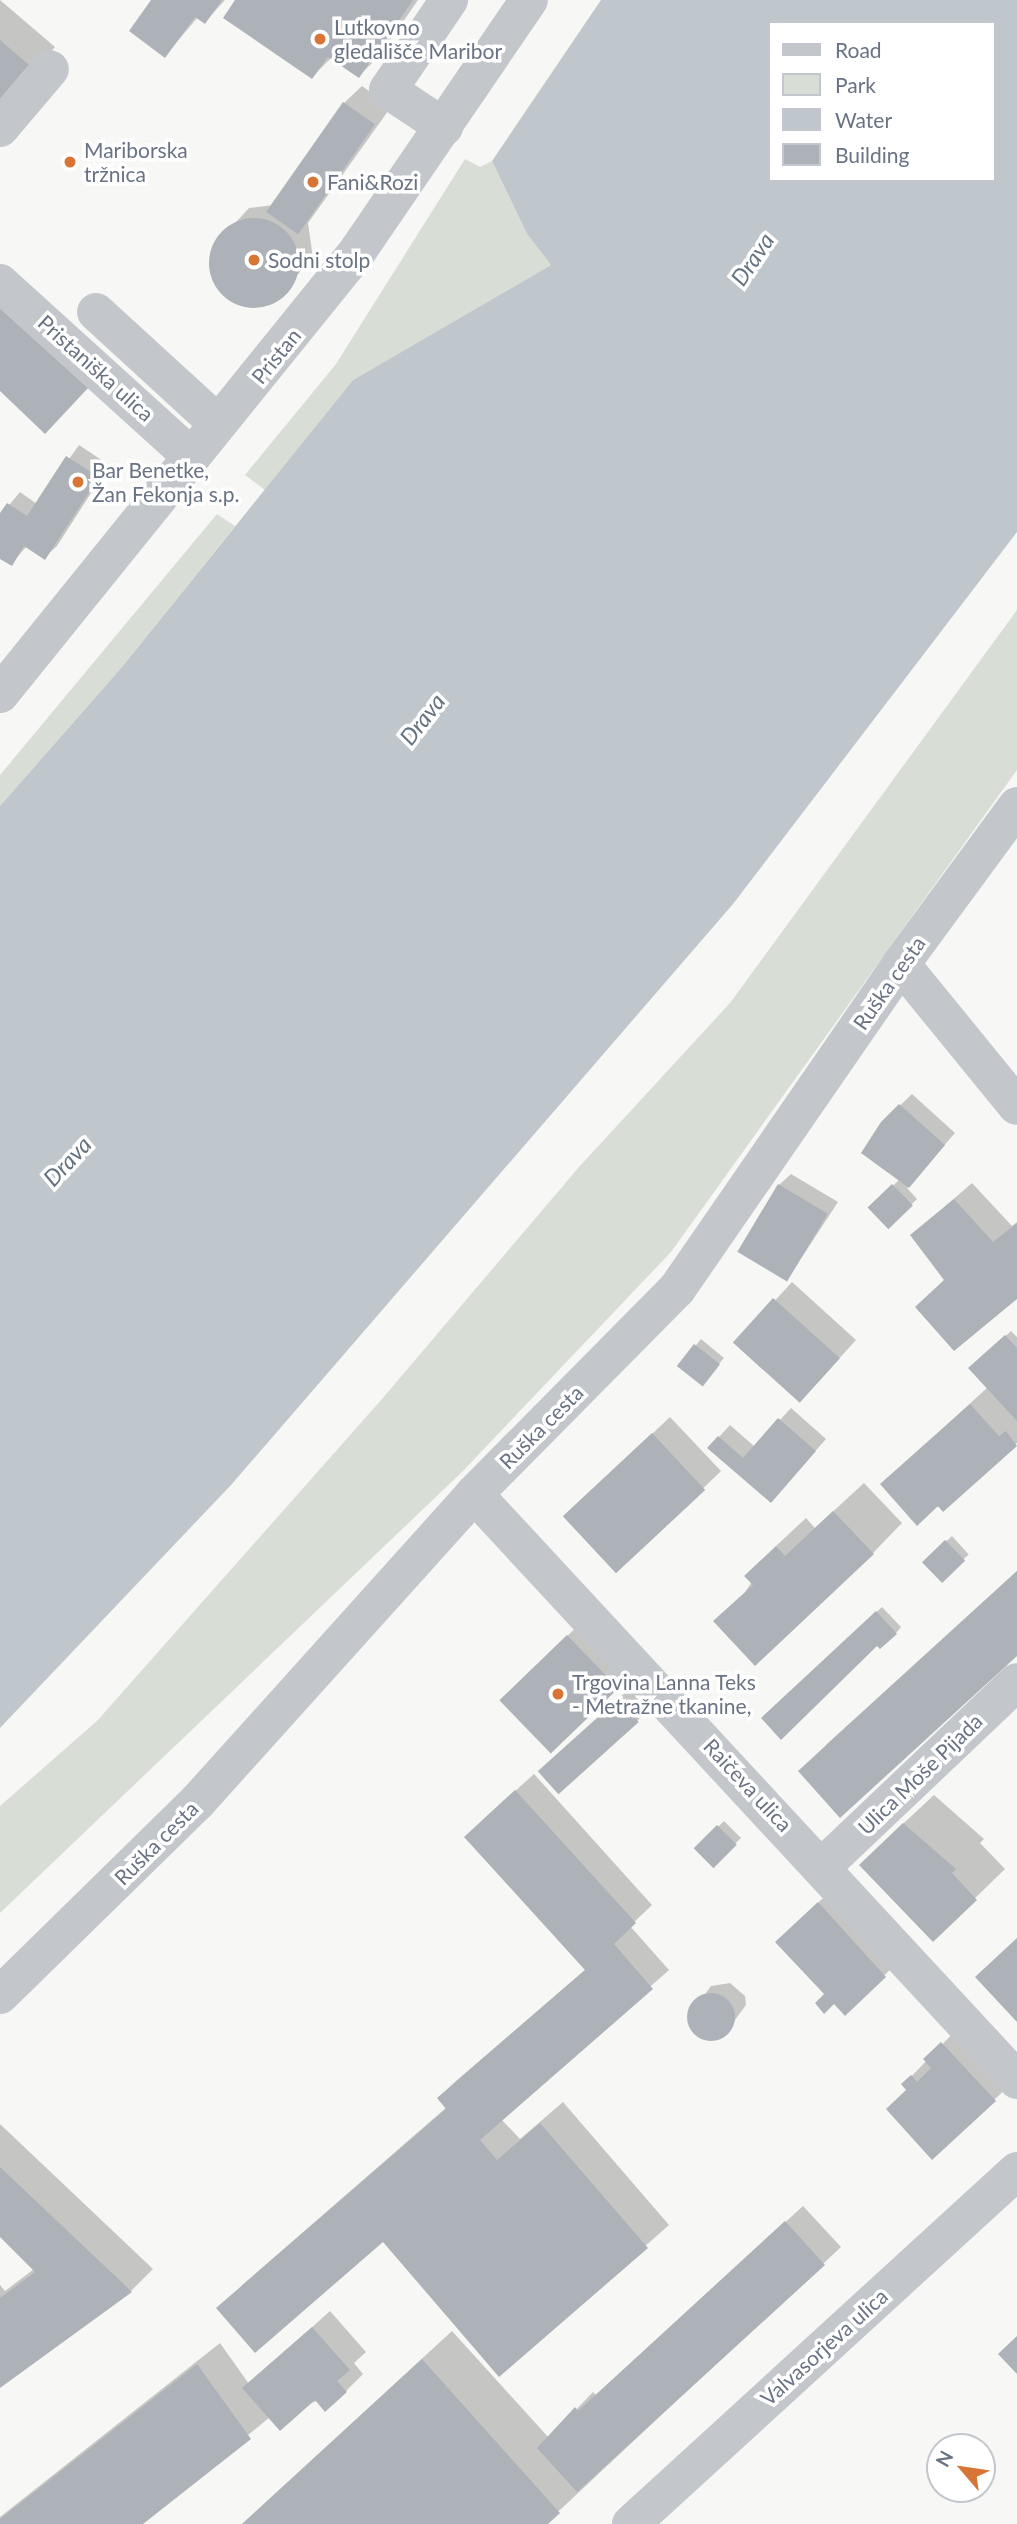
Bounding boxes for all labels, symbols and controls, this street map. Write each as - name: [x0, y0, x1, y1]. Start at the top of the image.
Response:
- place label: Lutkovno gledališče Maribor: [334, 14, 502, 64]
- legend: [768, 21, 996, 182]
- marker: Lutkovno gledališče Maribor: [312, 31, 328, 47]
- text: Road: [835, 37, 882, 62]
- text: Park: [835, 72, 876, 97]
- text: Water: [835, 107, 892, 132]
- place label: Mariborska tržnica: [84, 137, 188, 187]
- text: Building: [835, 142, 910, 167]
- marker: Mariborska tržnica: [62, 154, 78, 170]
- place label: Fani&Rozi: [327, 169, 418, 195]
- marker: Fani&Rozi: [305, 174, 321, 190]
- water label: Drava: [724, 227, 780, 291]
- place label: Sodni stolp: [268, 247, 370, 273]
- marker: Sodni stolp: [246, 252, 262, 268]
- street label: Pristaniška ulica: [33, 310, 159, 426]
- street label: Pristan: [246, 323, 306, 389]
- place label: Bar Benetke, Žan Fekonja s.p.: [92, 457, 239, 507]
- marker: Bar Benetke, Žan Fekonja s.p.: [70, 474, 86, 490]
- water label: Drava: [393, 688, 451, 750]
- street label: Ruška cesta: [848, 932, 930, 1034]
- water label: Drava: [37, 1131, 97, 1191]
- street label: Ruška cesta: [494, 1380, 588, 1474]
- place label: Trgovina Lanna Teks - Metražne tkanine,: [572, 1669, 756, 1719]
- marker: Trgovina Lanna Teks - Metražne tkanine,: [550, 1686, 566, 1702]
- street label: Ulica Moše Pijada: [853, 1708, 987, 1840]
- street label: Raičeva ulica: [699, 1733, 797, 1837]
- street label: Ruška cesta: [109, 1796, 203, 1890]
- street label: Valvasorjeva ulica: [755, 2283, 893, 2411]
- north arrow: [926, 2433, 996, 2503]
- text: N: [930, 2447, 958, 2471]

